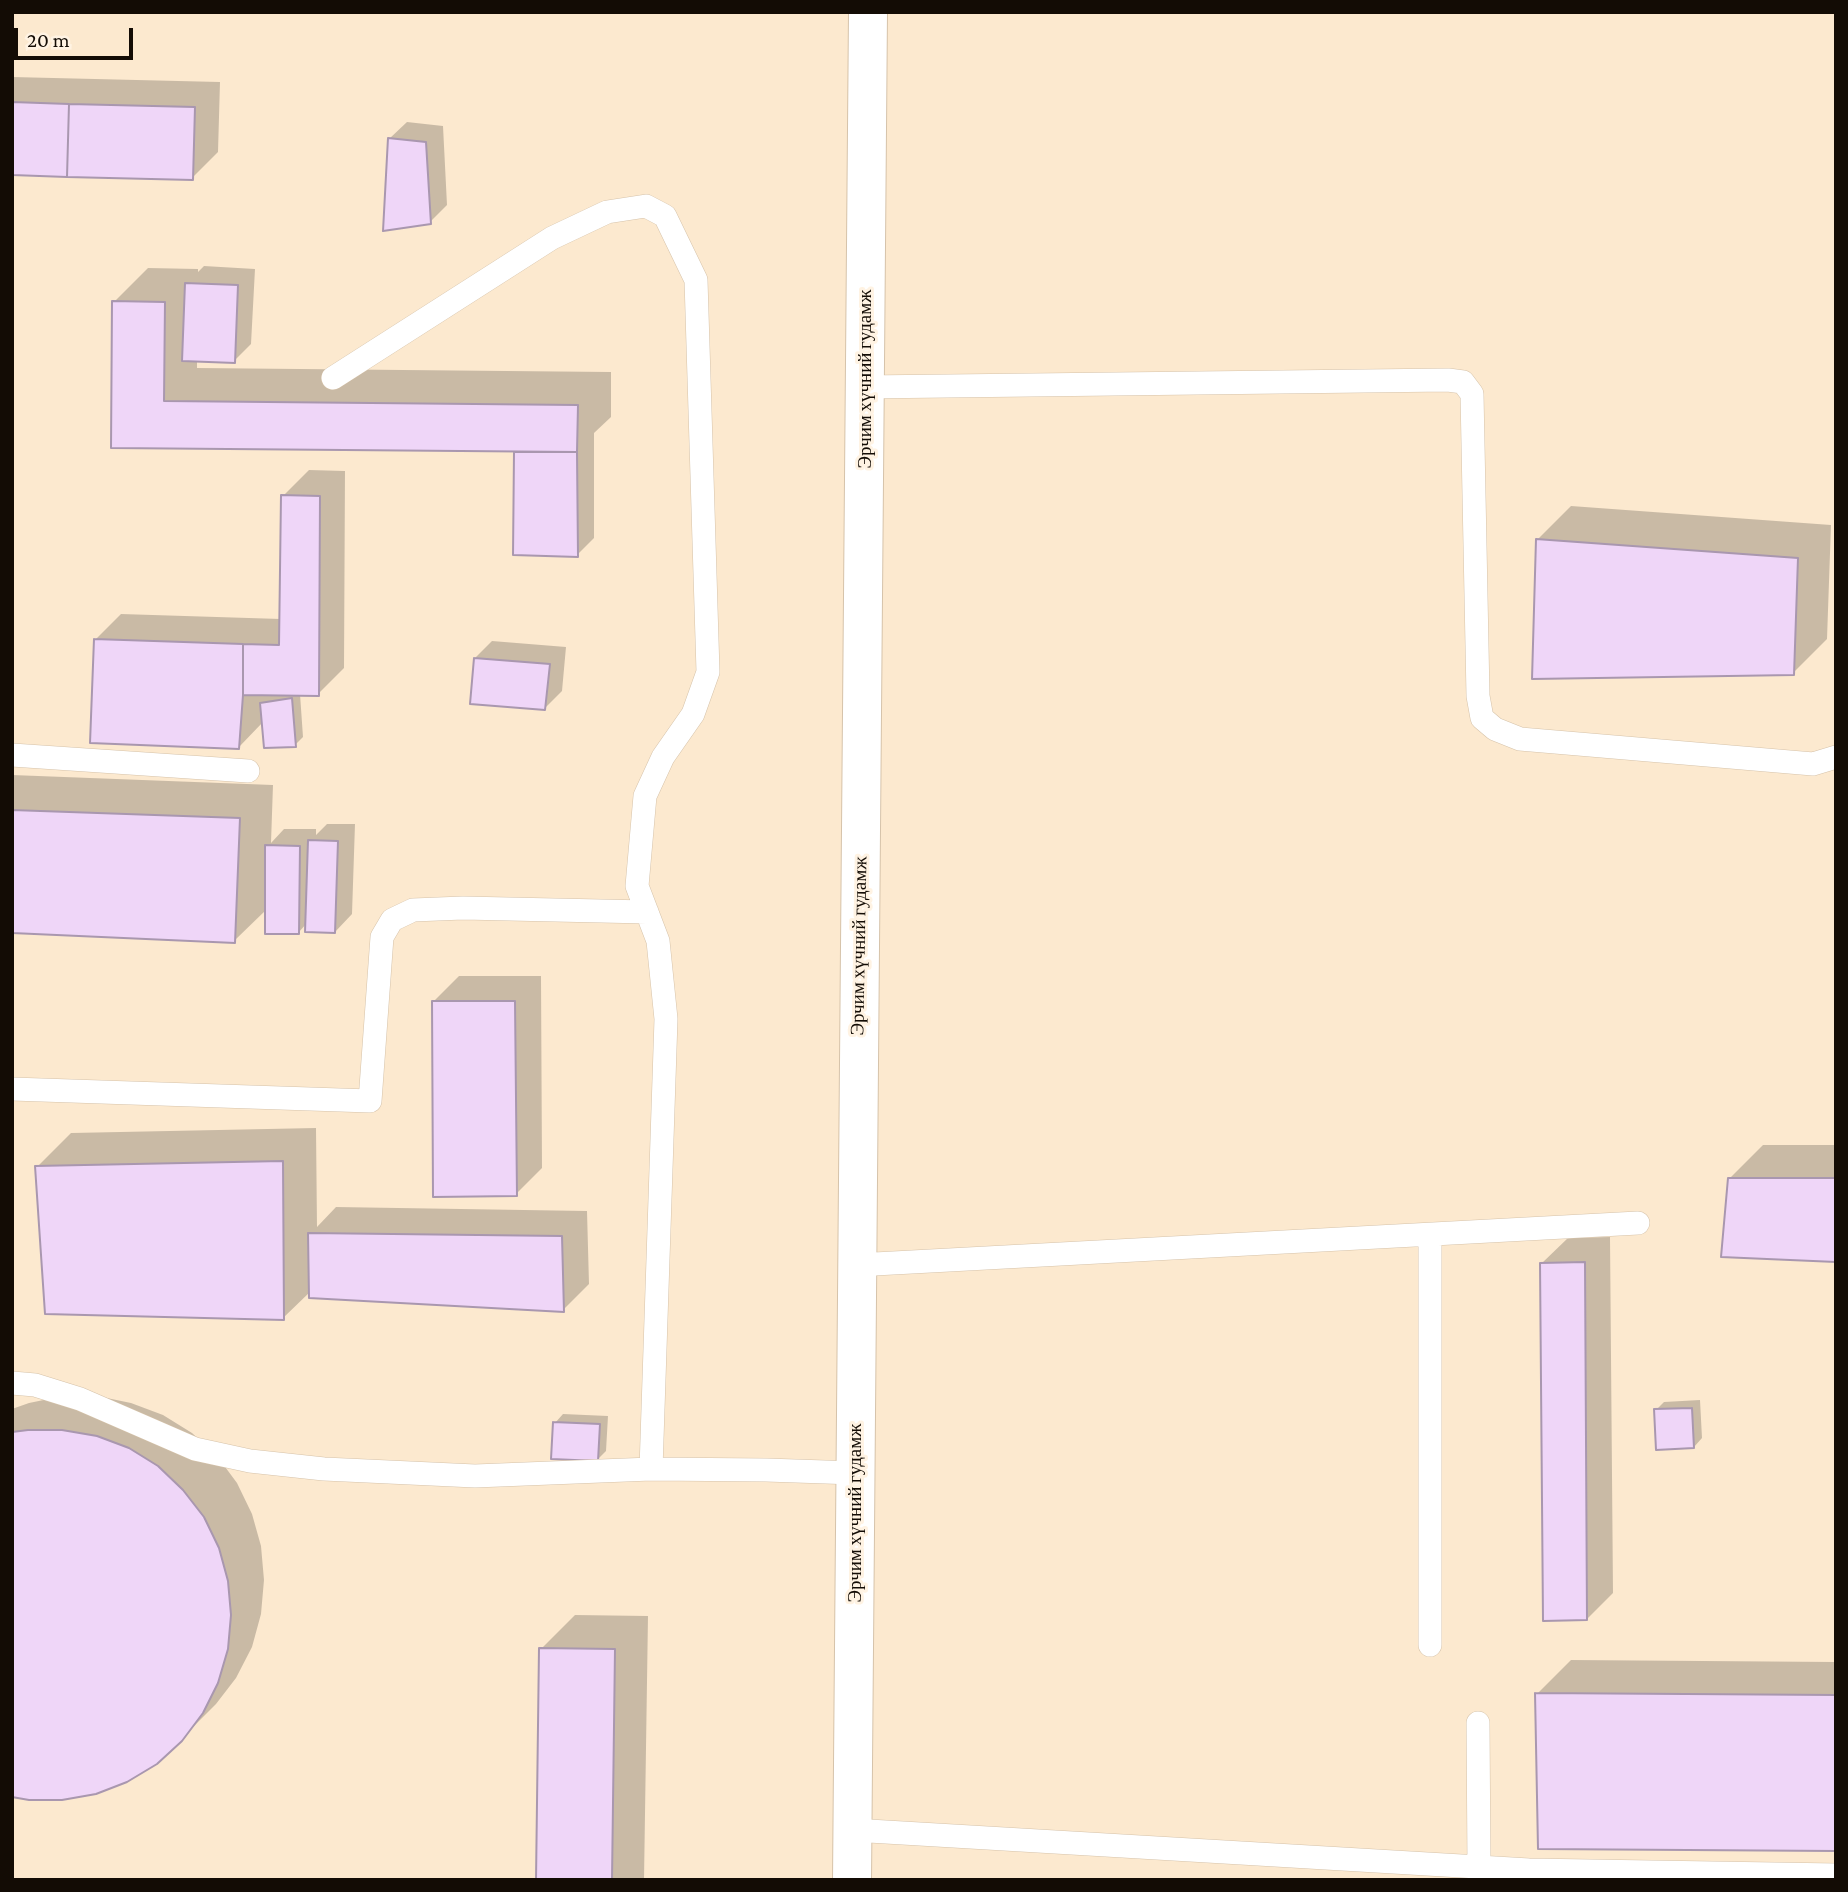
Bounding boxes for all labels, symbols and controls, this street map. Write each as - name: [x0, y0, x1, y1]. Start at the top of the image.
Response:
- scale bar: [18, 14, 136, 58]
- text: 20 m: [27, 28, 70, 52]
- street label: Эрчим хүчний гудамж: [854, 290, 876, 468]
- street label: Эрчим хүчний гудамж: [846, 856, 872, 1036]
- street label: Эрчим хүчний гудамж: [844, 1424, 866, 1602]

